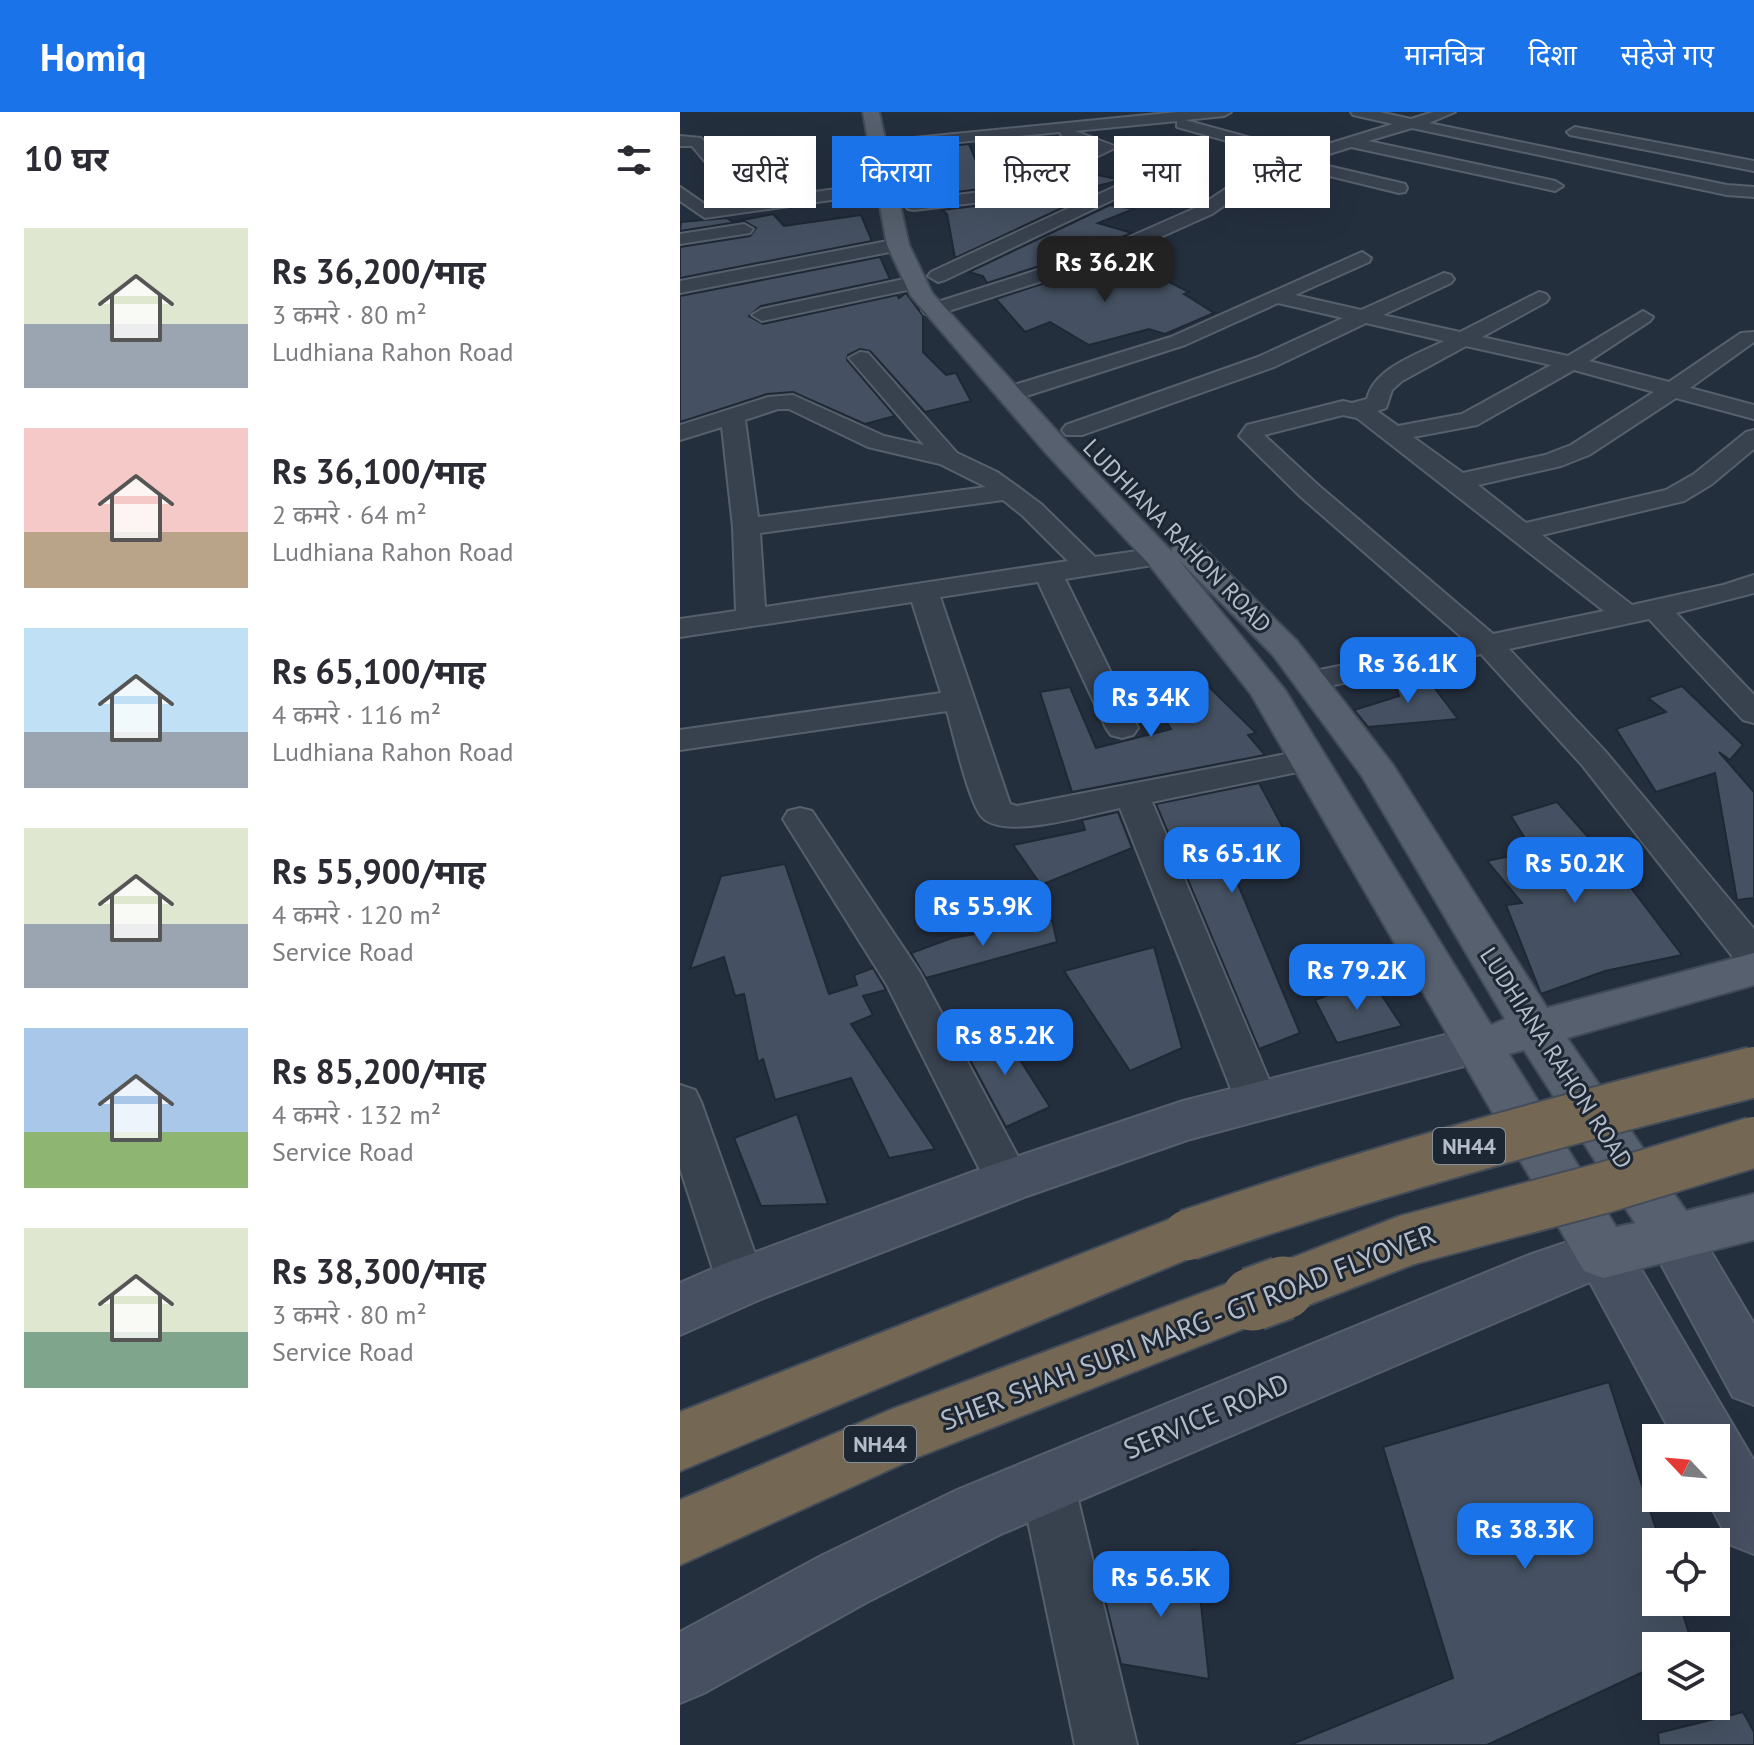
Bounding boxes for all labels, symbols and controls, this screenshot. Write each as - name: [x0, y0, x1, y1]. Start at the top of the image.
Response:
- text: Homiq: [40, 32, 146, 81]
- text: मानचित्र: [1404, 36, 1484, 73]
- text: दिशा: [1528, 36, 1577, 73]
- text: सहेजे गए: [1621, 36, 1714, 73]
- text: 10 घर: [24, 136, 108, 180]
- chip: खरीदें: [704, 136, 816, 208]
- chip: किराया: [832, 136, 959, 208]
- chip: फ़िल्टर: [975, 136, 1098, 208]
- chip: नया: [1114, 136, 1209, 208]
- chip: फ़्लैट: [1225, 136, 1330, 208]
- icon: filters: [612, 138, 656, 182]
- pin: Rs 36.2K: [1022, 236, 1188, 304]
- text: Rs 36.2K: [1055, 245, 1155, 278]
- text: Rs 36,200/माह: [272, 249, 486, 293]
- icon: home: [88, 260, 184, 356]
- text: 3 कमरे · 80 m²: [272, 298, 427, 331]
- text: Ludhiana Rahon Road: [272, 335, 514, 368]
- street label: LUDHIANA RAHON ROAD: [1077, 432, 1278, 639]
- text: Rs 36,100/माह: [272, 449, 486, 493]
- icon: home: [88, 460, 184, 556]
- text: 2 कमरे · 64 m²: [272, 498, 427, 531]
- text: Ludhiana Rahon Road: [272, 535, 514, 568]
- pin: Rs 36.1K: [1325, 637, 1491, 705]
- text: Rs 36.1K: [1358, 646, 1458, 679]
- text: Rs 65,100/माह: [272, 649, 486, 693]
- icon: home: [88, 660, 184, 756]
- pin: Rs 34K: [1086, 671, 1216, 739]
- text: Rs 34K: [1112, 680, 1190, 713]
- text: 4 कमरे · 116 m²: [272, 698, 441, 731]
- text: Ludhiana Rahon Road: [272, 735, 514, 768]
- pin: Rs 65.1K: [1149, 827, 1315, 895]
- text: Rs 65.1K: [1182, 836, 1282, 869]
- pin: Rs 50.2K: [1492, 837, 1658, 905]
- text: Rs 50.2K: [1525, 846, 1625, 879]
- text: Rs 55,900/माह: [272, 849, 486, 893]
- icon: home: [88, 860, 184, 956]
- pin: Rs 55.9K: [900, 880, 1066, 948]
- text: Rs 55.9K: [933, 889, 1033, 922]
- text: 4 कमरे · 120 m²: [272, 898, 441, 931]
- text: Service Road: [272, 935, 414, 968]
- street label: LUDHIANA RAHON ROAD: [1473, 941, 1640, 1174]
- pin: Rs 79.2K: [1274, 944, 1440, 1012]
- text: Rs 79.2K: [1307, 953, 1407, 986]
- pin: Rs 85.2K: [922, 1009, 1088, 1077]
- text: Rs 85.2K: [955, 1018, 1055, 1051]
- text: Rs 85,200/माह: [272, 1049, 486, 1093]
- icon: home: [88, 1060, 184, 1156]
- text: 4 कमरे · 132 m²: [272, 1098, 441, 1131]
- road number: NH44: [1433, 1128, 1505, 1164]
- text: Service Road: [272, 1135, 414, 1168]
- street label: SHER SHAH SURI MARG - GT ROAD FLYOVER: [935, 1215, 1441, 1438]
- text: Rs 38,300/माह: [272, 1249, 486, 1293]
- icon: home: [88, 1260, 184, 1356]
- text: 3 कमरे · 80 m²: [272, 1298, 427, 1331]
- text: Service Road: [272, 1335, 414, 1368]
- street label: SERVICE ROAD: [1117, 1364, 1294, 1467]
- north arrow: [1642, 1424, 1730, 1512]
- map controls: [1642, 1424, 1730, 1720]
- road number: NH44: [844, 1426, 916, 1462]
- pin: Rs 38.3K: [1442, 1503, 1608, 1571]
- text: Rs 38.3K: [1475, 1512, 1575, 1545]
- button: locate: [1642, 1528, 1730, 1616]
- pin: Rs 56.5K: [1078, 1551, 1244, 1619]
- text: Rs 56.5K: [1111, 1560, 1211, 1593]
- button: layers: [1642, 1632, 1730, 1720]

